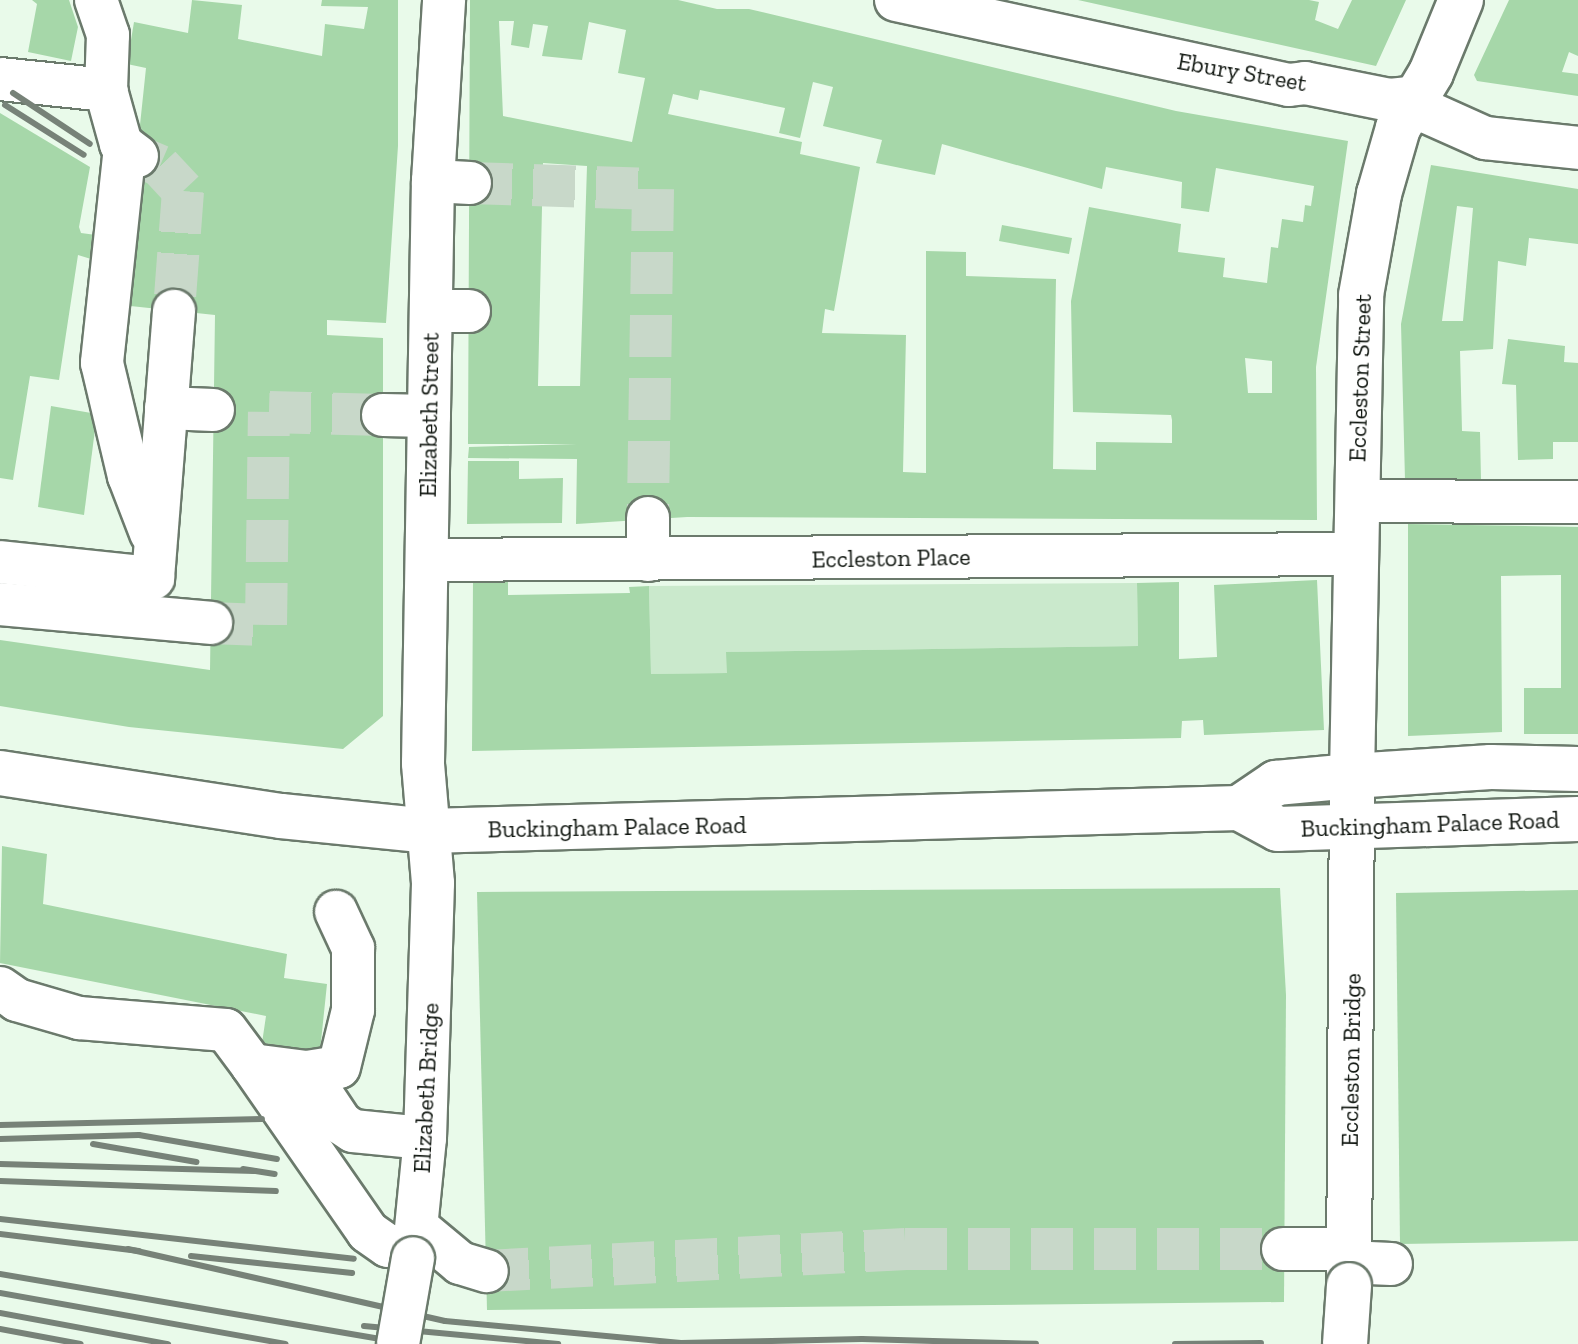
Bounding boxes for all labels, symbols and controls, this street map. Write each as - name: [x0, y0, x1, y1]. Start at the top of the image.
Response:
- street label: Ebury Street: [1175, 46, 1309, 98]
- street label: Eccleston Street: [1343, 293, 1377, 463]
- street label: Elizabeth Street: [413, 332, 445, 498]
- street label: Eccleston Place: [811, 542, 971, 574]
- street label: Buckingham Palace Road: [1300, 805, 1560, 843]
- street label: Buckingham Palace Road: [487, 810, 747, 844]
- street label: Eccleston Bridge: [1335, 973, 1367, 1147]
- street label: Elizabeth Bridge: [407, 1002, 445, 1174]

